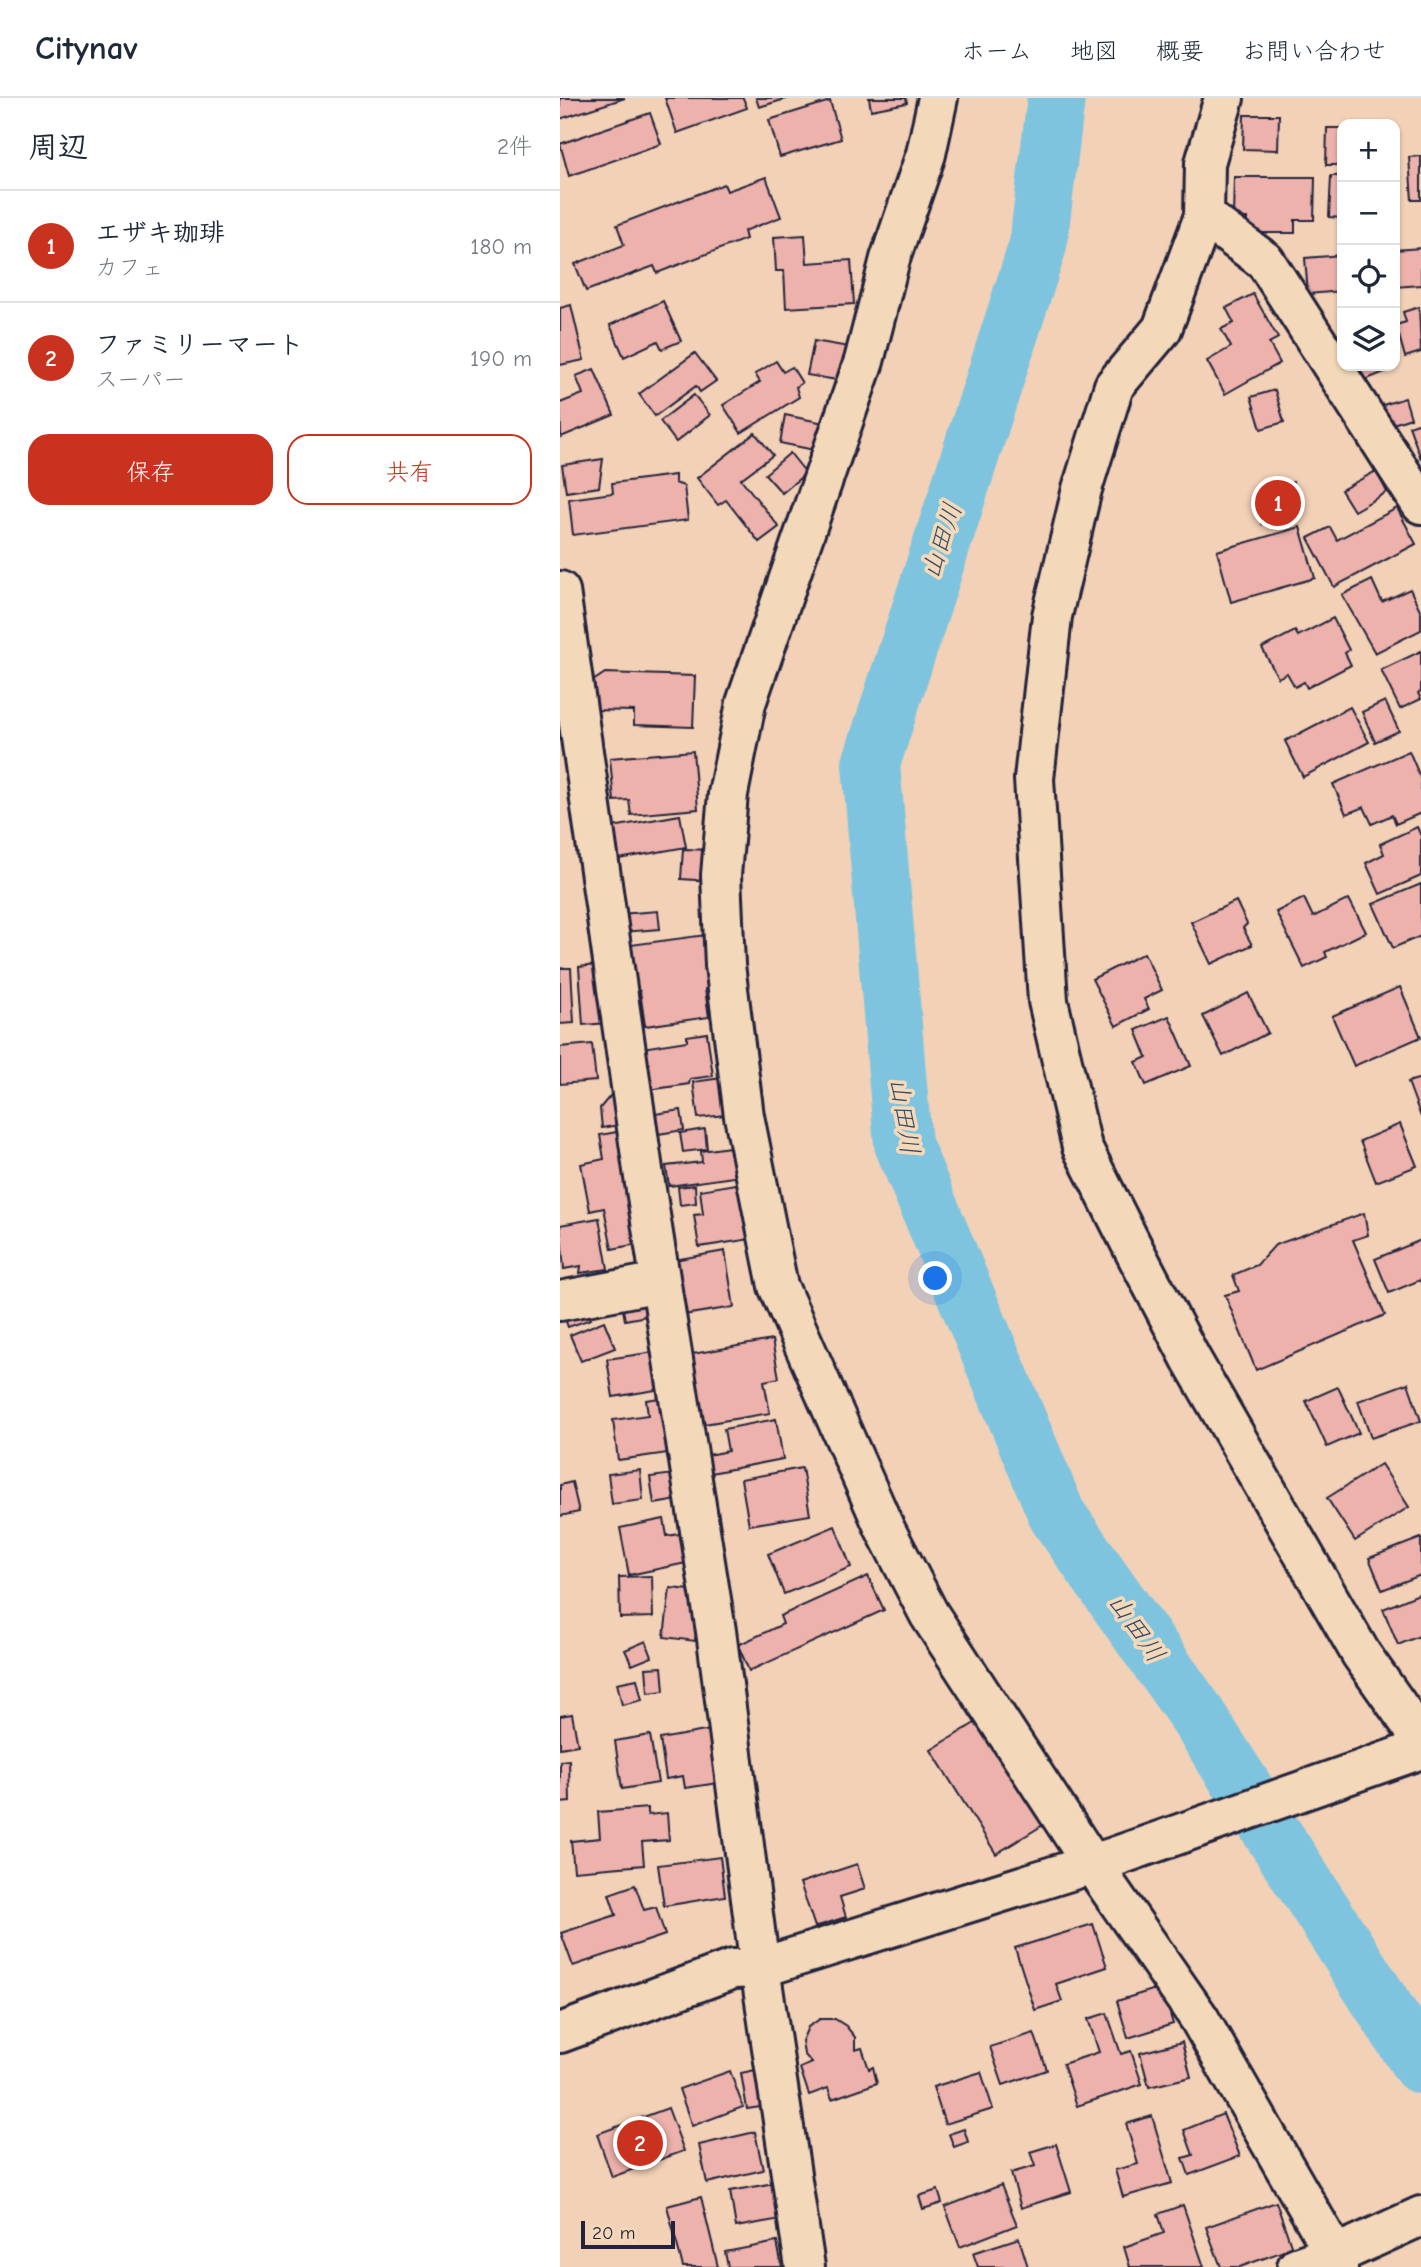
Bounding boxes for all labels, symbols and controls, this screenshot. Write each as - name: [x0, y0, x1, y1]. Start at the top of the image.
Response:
- text: Citynav: [35, 29, 138, 67]
- text: ホーム: [961, 37, 1032, 65]
- text: 地図: [1070, 37, 1118, 65]
- text: 概要: [1156, 37, 1204, 65]
- text: お問い合わせ: [1242, 37, 1386, 65]
- map controls: [1337, 119, 1400, 371]
- button: +: [1337, 119, 1400, 182]
- text: 周辺: [28, 130, 88, 165]
- text: 2件: [497, 133, 532, 160]
- button: −: [1337, 182, 1400, 245]
- text: エザキ珈琲: [95, 218, 225, 248]
- text: 1: [46, 233, 56, 260]
- text: 180 m: [470, 233, 532, 260]
- button: locate: [1337, 245, 1400, 308]
- text: カフェ: [95, 254, 164, 281]
- button: layers: [1337, 308, 1400, 371]
- text: ファミリーマート: [95, 330, 304, 360]
- text: 2: [45, 345, 57, 372]
- text: 190 m: [470, 345, 532, 372]
- text: スーパー: [95, 366, 186, 393]
- button: 保存: [28, 434, 273, 505]
- button: 共有: [287, 434, 532, 505]
- pin: 1: [1255, 477, 1301, 529]
- water label: 山田川: [916, 499, 968, 583]
- water label: 山田川: [883, 1075, 925, 1157]
- your location: [918, 1261, 952, 1295]
- water label: 山田川: [1101, 1587, 1171, 1669]
- pin: 2: [617, 2117, 663, 2169]
- scale bar: [581, 2218, 676, 2250]
- text: 20 m: [592, 2222, 636, 2244]

